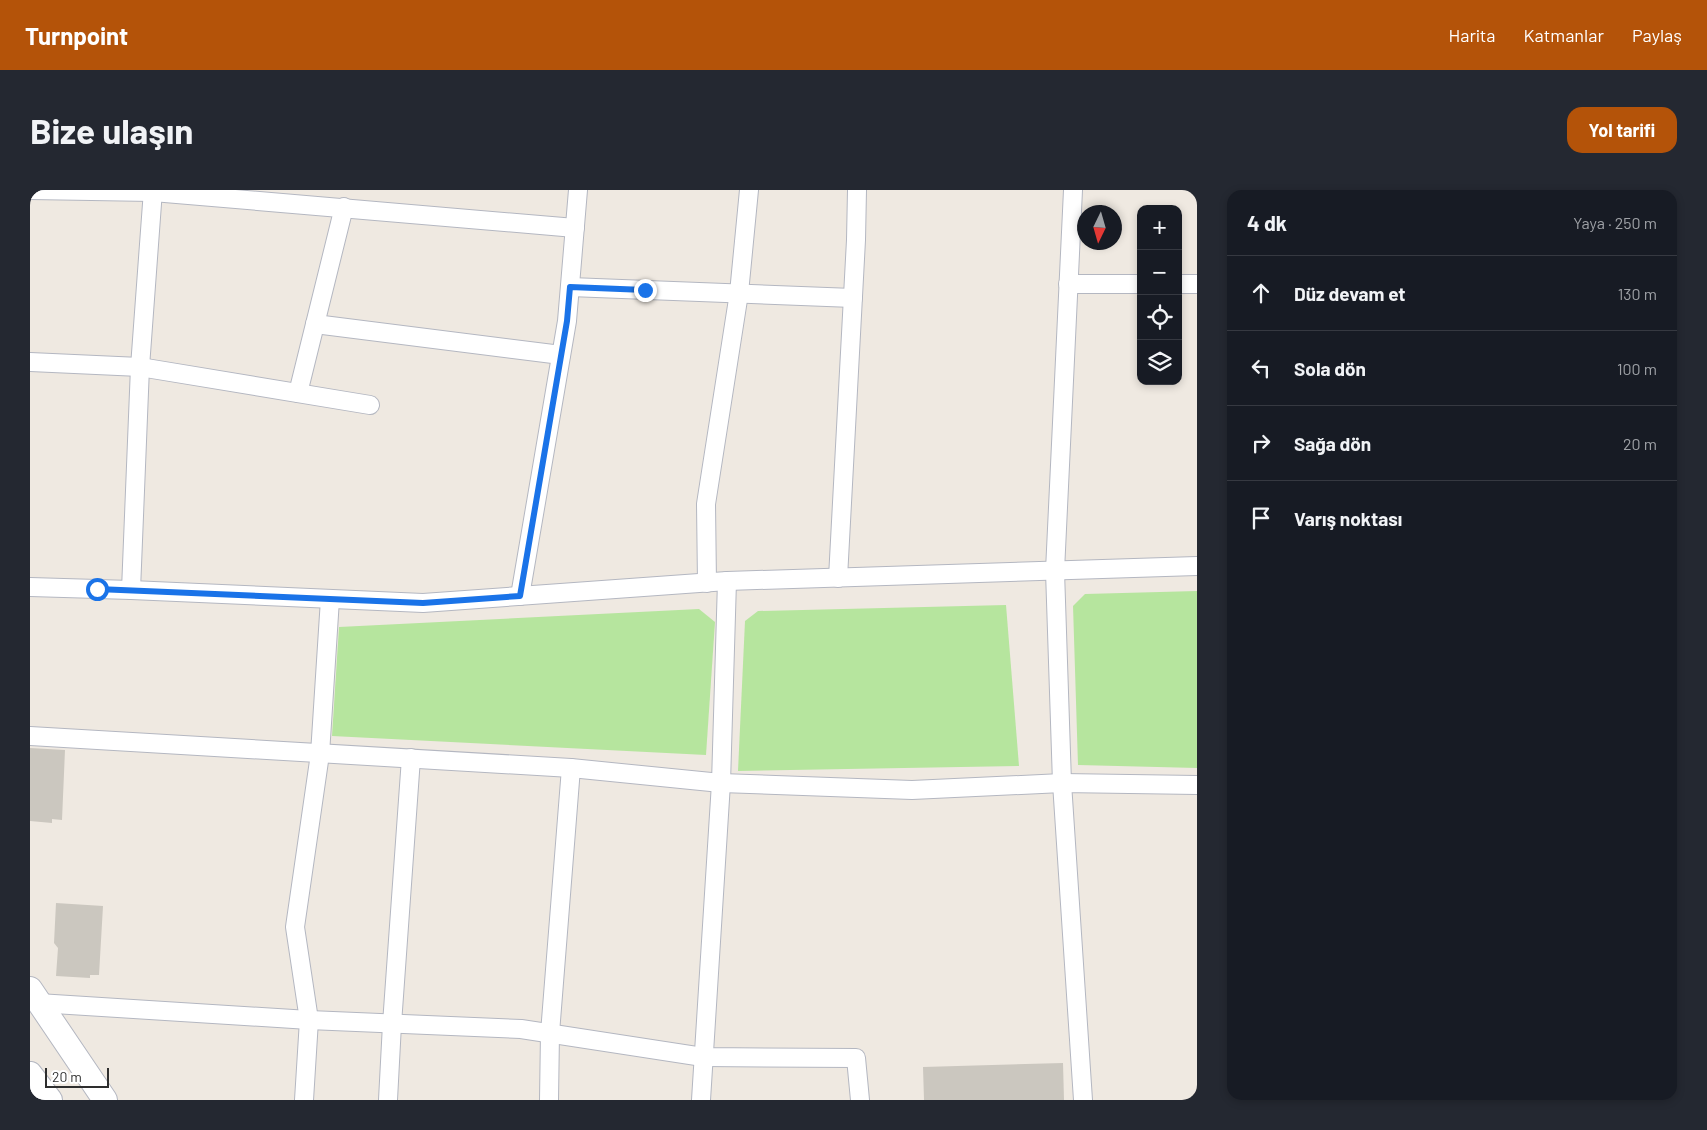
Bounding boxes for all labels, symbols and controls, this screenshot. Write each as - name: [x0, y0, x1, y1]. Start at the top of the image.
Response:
- text: Turnpoint: [25, 21, 128, 50]
- text: Harita: [1448, 24, 1496, 46]
- text: Katmanlar: [1524, 24, 1604, 46]
- text: Paylaş: [1632, 24, 1682, 46]
- button: Yol tarifi: [1567, 107, 1677, 153]
- text: Bize ulaşın: [30, 109, 193, 151]
- north arrow: [1077, 205, 1122, 250]
- map controls: [1137, 205, 1182, 385]
- button: +: [1137, 205, 1182, 250]
- text: 4 dk: [1247, 210, 1287, 235]
- text: Yaya · 250 m: [1573, 213, 1657, 232]
- button: −: [1137, 250, 1182, 295]
- route end: [634, 279, 657, 302]
- icon: ahead: [1247, 279, 1275, 307]
- text: Düz devam et: [1294, 282, 1406, 305]
- text: 130 m: [1618, 284, 1657, 303]
- button: locate: [1137, 295, 1182, 340]
- button: layers: [1137, 340, 1182, 385]
- icon: left: [1247, 354, 1275, 382]
- text: Sola dön: [1294, 357, 1366, 380]
- text: 100 m: [1617, 359, 1657, 378]
- icon: right: [1247, 429, 1275, 457]
- text: Sağa dön: [1294, 432, 1371, 455]
- text: 20 m: [1623, 434, 1657, 453]
- icon: arrive: [1247, 504, 1275, 532]
- text: Varış noktası: [1294, 507, 1402, 530]
- route start: [86, 578, 109, 601]
- scale bar: [45, 1065, 109, 1088]
- text: 20 m: [52, 1068, 82, 1085]

